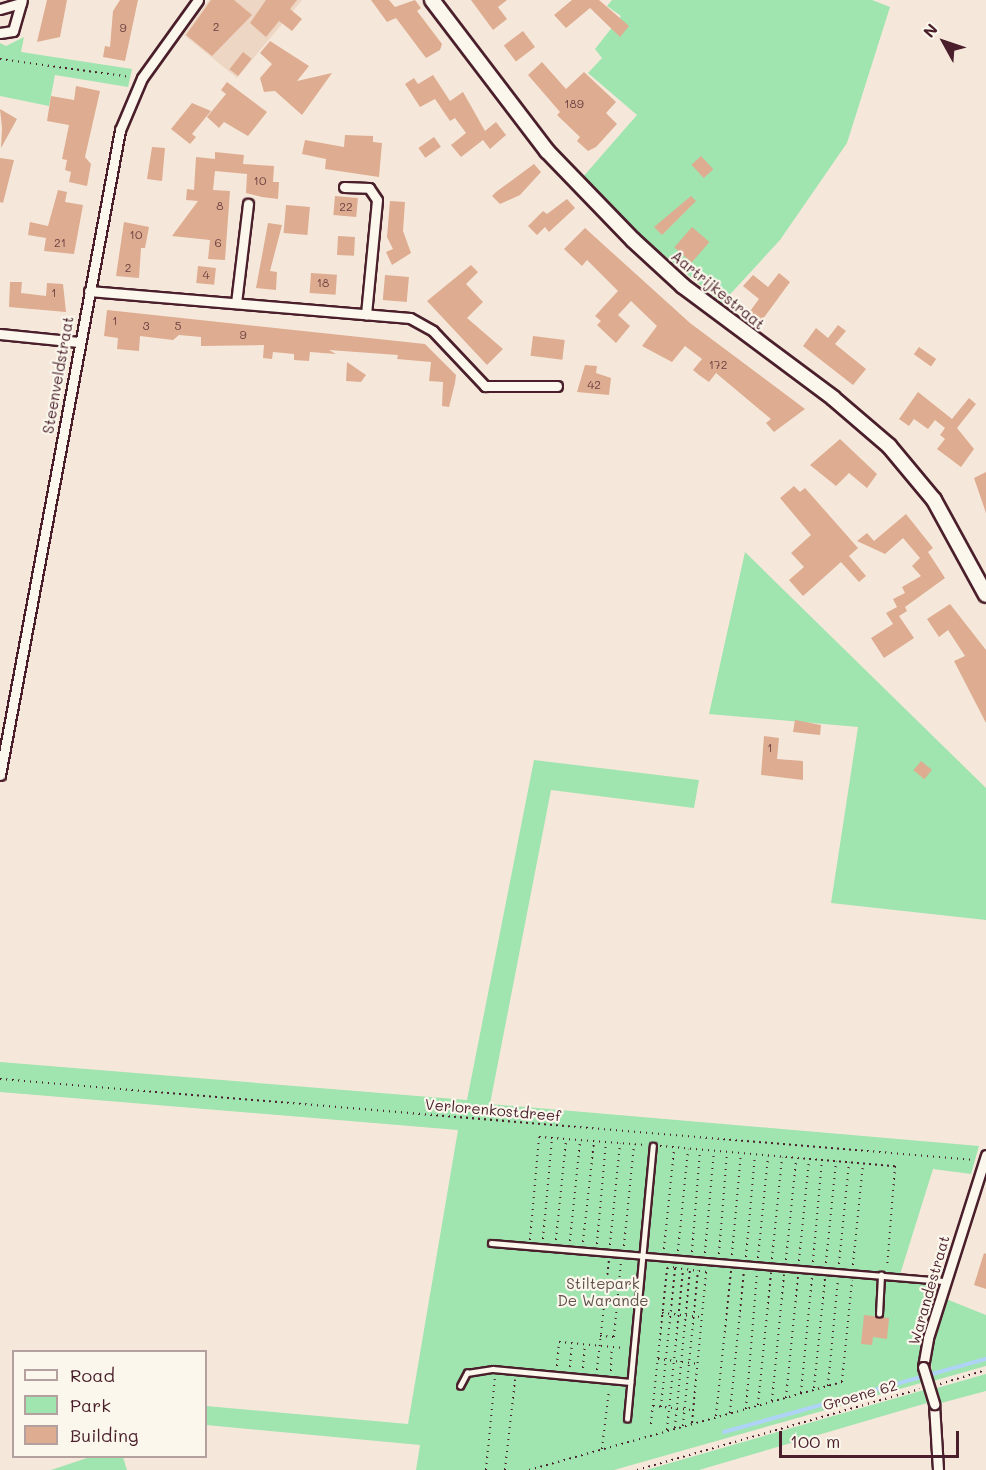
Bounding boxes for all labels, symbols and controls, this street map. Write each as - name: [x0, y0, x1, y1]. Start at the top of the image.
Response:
- north arrow: [914, 12, 974, 72]
- text: N: [918, 19, 942, 42]
- house number: 2: [213, 20, 219, 34]
- house number: 9: [119, 21, 127, 35]
- house number: 189: [564, 97, 584, 111]
- house number: 10: [254, 174, 266, 188]
- house number: 8: [216, 199, 224, 213]
- house number: 22: [339, 200, 353, 214]
- house number: 10: [130, 228, 142, 242]
- house number: 21: [54, 236, 66, 250]
- house number: 6: [214, 236, 222, 250]
- street label: Aartrijkestraat: [668, 247, 768, 333]
- house number: 2: [125, 261, 131, 275]
- house number: 4: [202, 268, 210, 282]
- house number: 18: [317, 276, 329, 290]
- house number: 1: [51, 286, 57, 300]
- house number: 1: [112, 314, 118, 328]
- street label: Steenveldstraat: [39, 315, 77, 435]
- house number: 3: [142, 319, 150, 333]
- house number: 5: [175, 319, 181, 333]
- house number: 9: [239, 328, 247, 342]
- house number: 172: [709, 358, 727, 372]
- house number: 42: [587, 378, 601, 392]
- house number: 1: [767, 741, 773, 755]
- street label: Verlorenkostdreef: [424, 1095, 562, 1125]
- street label: Warandestraat: [905, 1233, 953, 1347]
- park label: Stiltepark De Warande: [558, 1274, 648, 1309]
- legend: [12, 1350, 207, 1458]
- text: Road: [70, 1363, 115, 1387]
- street label: Groene 62: [821, 1376, 899, 1414]
- text: Park: [70, 1393, 111, 1417]
- scale bar: [782, 1419, 962, 1457]
- text: Building: [70, 1423, 138, 1447]
- text: 100 m: [790, 1429, 840, 1453]

